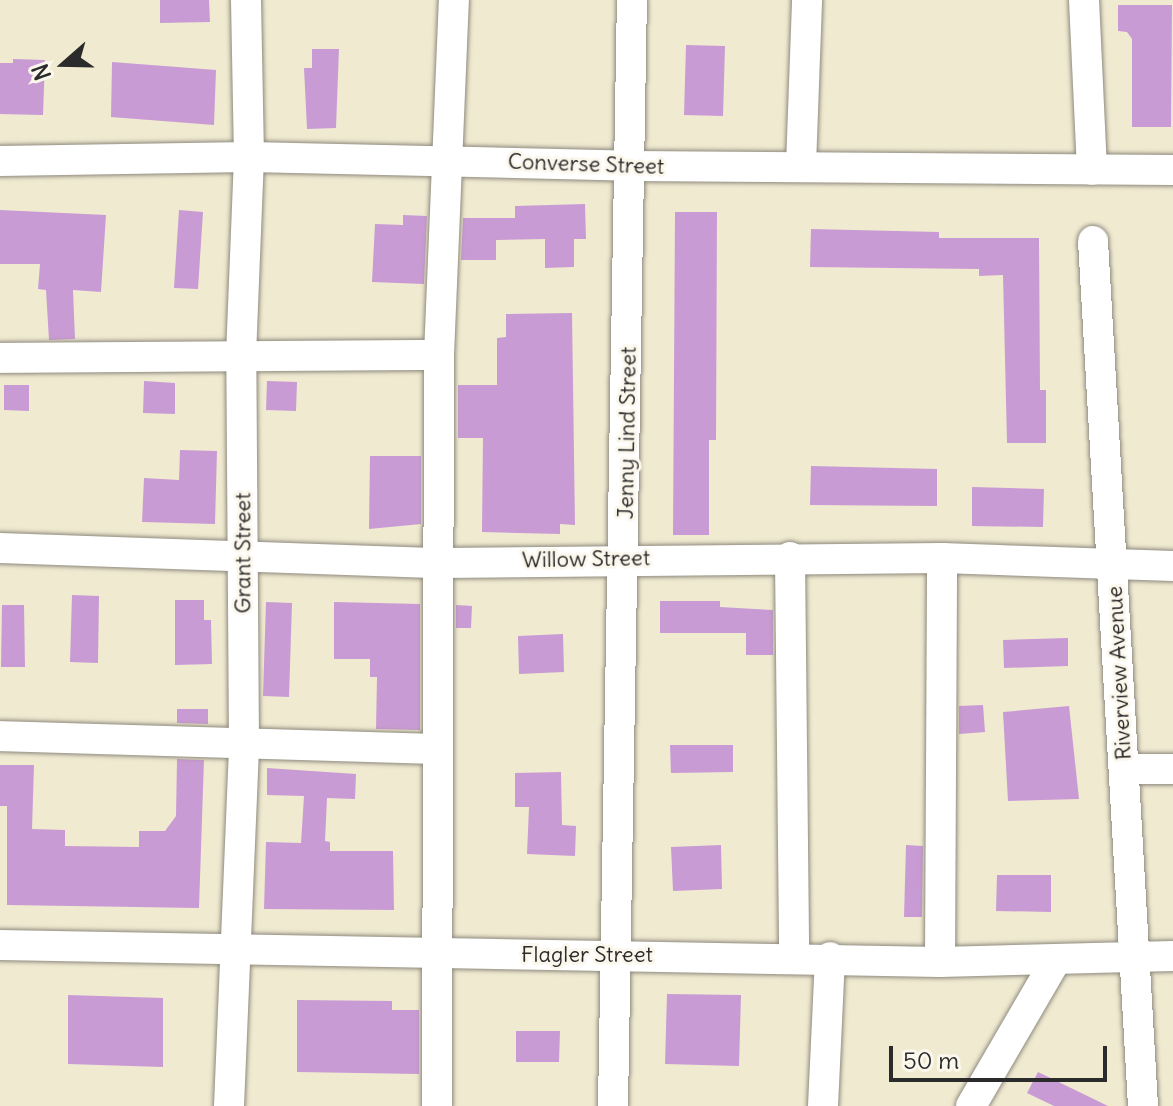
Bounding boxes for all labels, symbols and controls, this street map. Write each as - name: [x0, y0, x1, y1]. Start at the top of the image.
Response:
- north arrow: [24, 24, 104, 104]
- text: N: [26, 60, 57, 84]
- street label: Converse Street: [507, 148, 665, 180]
- street label: Jenny Lind Street: [612, 346, 642, 520]
- street label: Grant Street: [230, 492, 256, 614]
- street label: Willow Street: [522, 545, 650, 573]
- street label: Riverview Avenue: [1101, 585, 1137, 761]
- street label: Flagler Street: [521, 942, 653, 968]
- scale bar: [893, 1030, 1111, 1080]
- text: 50 m: [903, 1045, 959, 1075]

